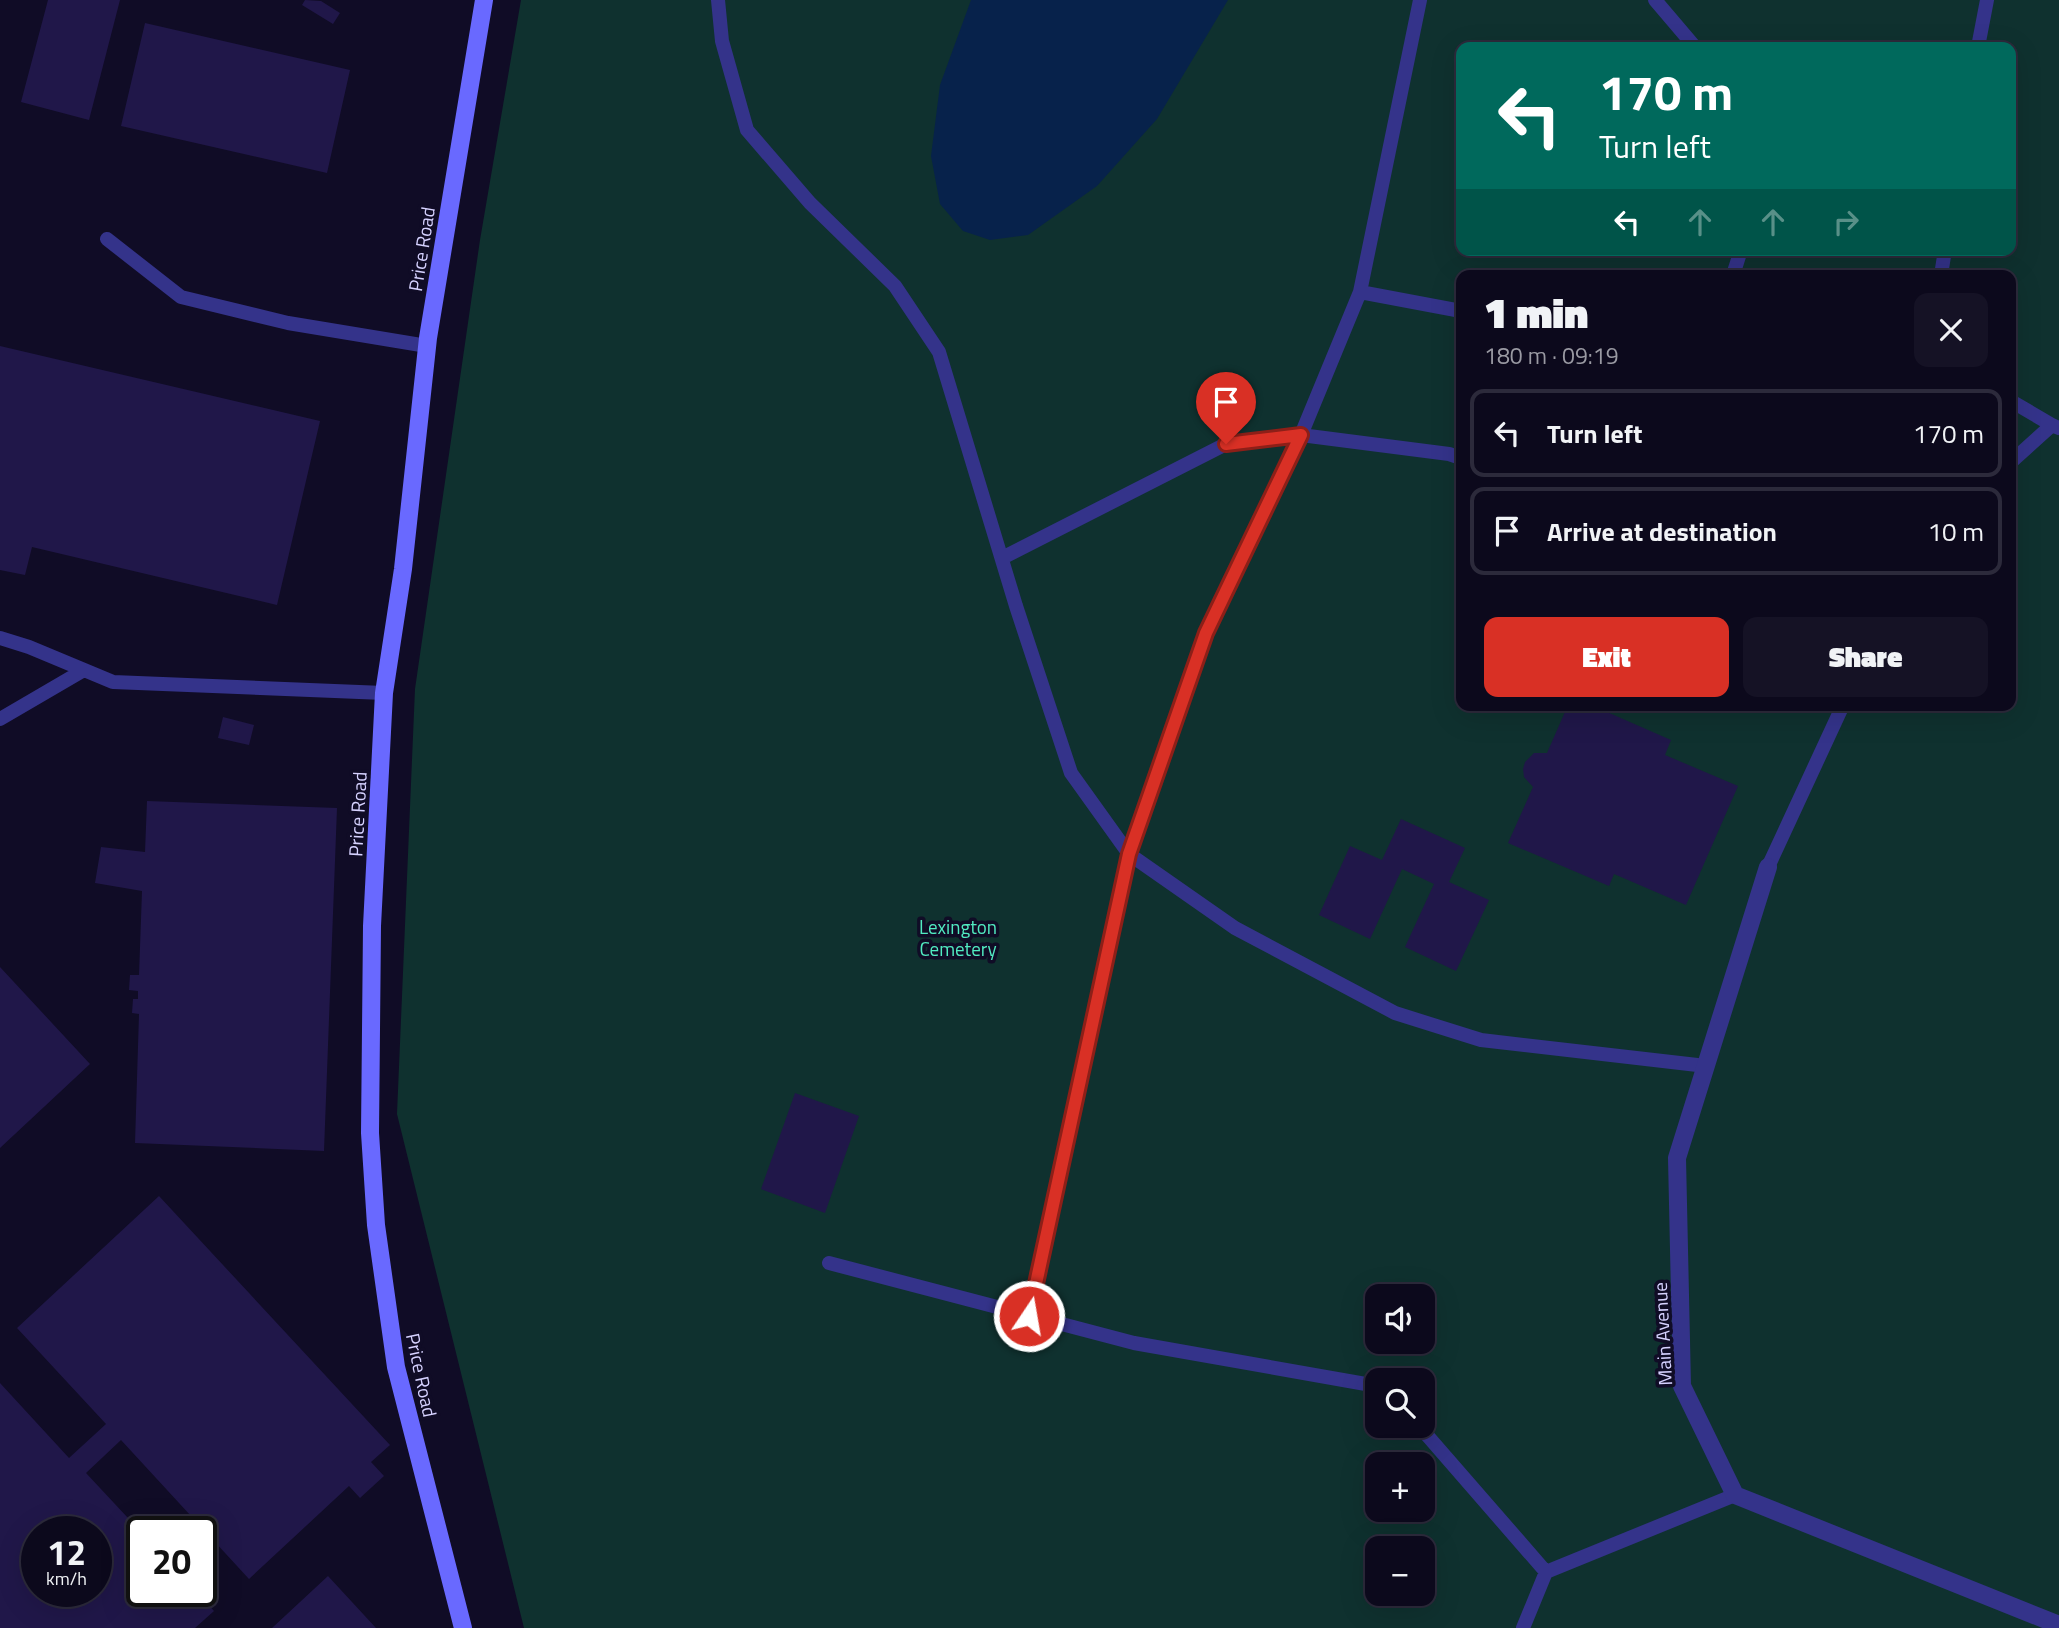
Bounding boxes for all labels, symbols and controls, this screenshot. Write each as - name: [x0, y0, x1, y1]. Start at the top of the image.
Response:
- text: 170 m: [1599, 54, 1733, 129]
- icon: left: [1484, 70, 1575, 161]
- text: Turn left: [1599, 122, 1711, 170]
- icon: left: [1608, 203, 1646, 241]
- icon: ahead: [1681, 203, 1719, 241]
- icon: ahead: [1754, 203, 1792, 241]
- icon: right: [1827, 203, 1865, 241]
- street label: Price Road: [400, 205, 442, 293]
- text: 1 min: [1484, 280, 1588, 344]
- button: close: [1914, 293, 1988, 367]
- text: 180 m · 09:19: [1484, 338, 1619, 373]
- pin: [1196, 372, 1256, 444]
- icon: arrive: [1207, 383, 1245, 421]
- icon: left: [1488, 414, 1526, 452]
- text: Turn left: [1547, 414, 1642, 453]
- text: 170 m: [1913, 414, 1984, 453]
- icon: arrive: [1488, 512, 1526, 550]
- text: Arrive at destination: [1547, 512, 1777, 551]
- text: 10 m: [1927, 512, 1984, 551]
- button: Exit: [1484, 617, 1729, 697]
- button: Share: [1743, 617, 1988, 697]
- street label: Price Road: [340, 771, 374, 857]
- park label: Lexington Cemetery: [919, 912, 997, 963]
- position arrow: [992, 1279, 1066, 1353]
- street label: Main Avenue: [1645, 1282, 1679, 1386]
- map controls: [1365, 1284, 1435, 1606]
- button: sound: [1365, 1284, 1435, 1354]
- street label: Price Road: [399, 1330, 445, 1420]
- button: search: [1365, 1368, 1435, 1438]
- button: +: [1365, 1452, 1435, 1522]
- speed limit sign: 20: [126, 1516, 217, 1607]
- text: 12: [47, 1525, 86, 1579]
- button: −: [1365, 1536, 1435, 1606]
- text: km/h: [46, 1565, 87, 1592]

